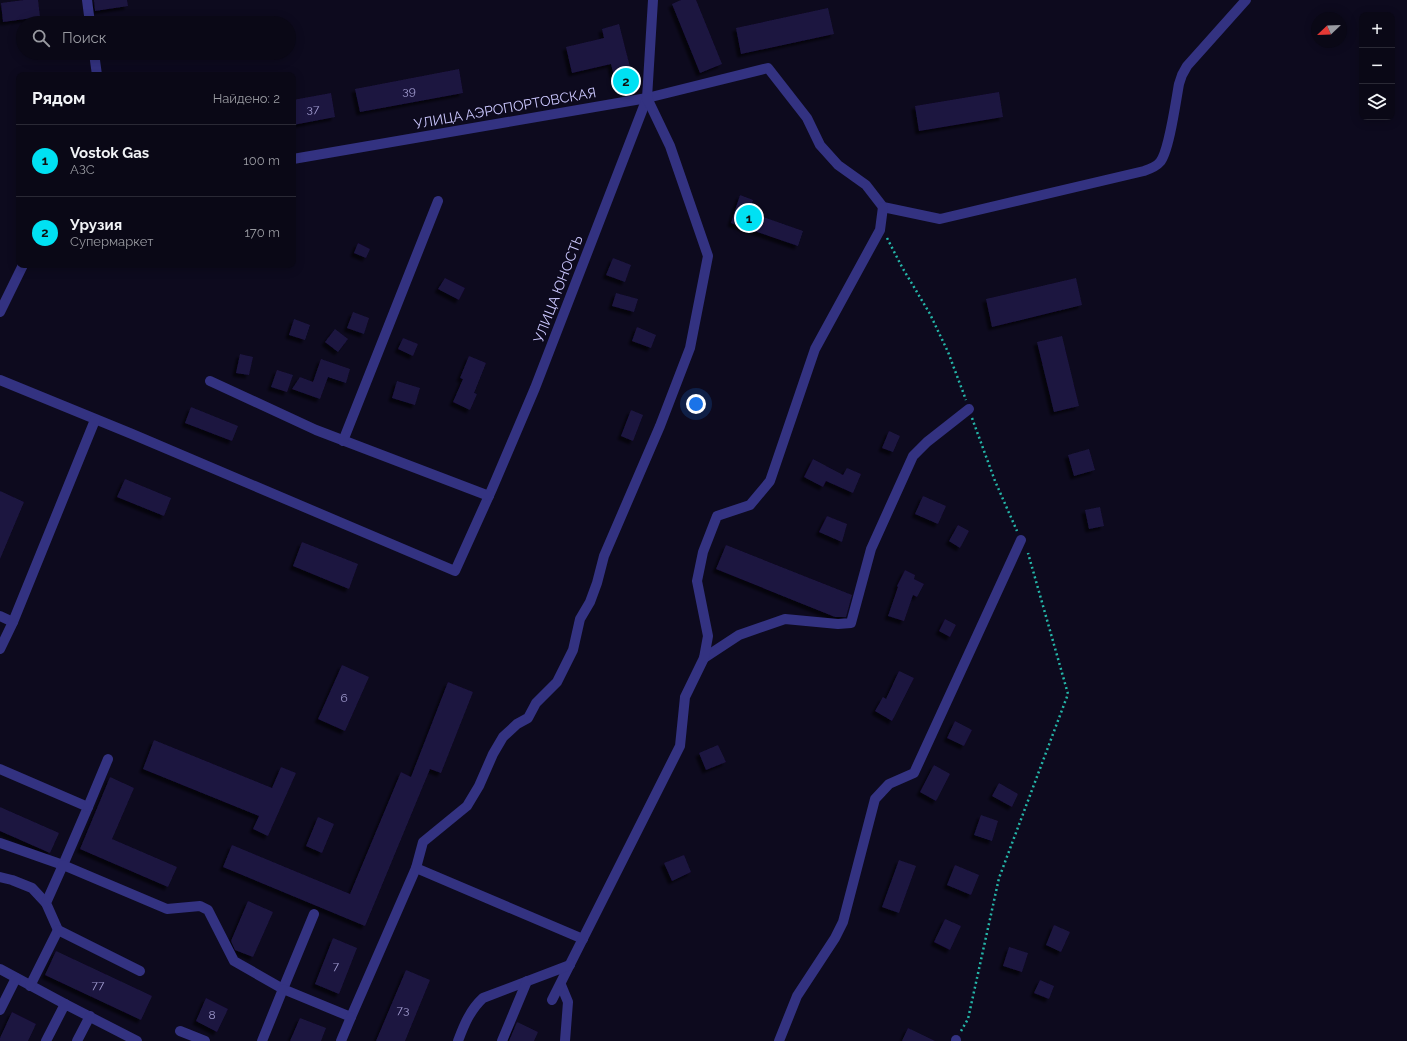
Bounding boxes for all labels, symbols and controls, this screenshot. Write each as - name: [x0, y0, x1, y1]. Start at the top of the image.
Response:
- north arrow: [1311, 12, 1347, 48]
- map controls: [1359, 12, 1395, 120]
- button: +: [1359, 12, 1395, 48]
- search box: [16, 16, 296, 60]
- icon: search: [30, 27, 52, 49]
- text: Поиск: [62, 29, 107, 47]
- button: −: [1359, 48, 1395, 84]
- pin: 2: [613, 66, 639, 96]
- house number: 39: [402, 84, 416, 98]
- street label: УЛИЦА АЭРОПОРТОВСКАЯ: [413, 84, 597, 132]
- button: layers: [1359, 84, 1395, 120]
- text: Рядом: [32, 88, 85, 108]
- text: Найдено: 2: [213, 91, 280, 106]
- house number: 37: [307, 102, 320, 116]
- text: Vostok Gas: [70, 144, 149, 162]
- text: 1: [42, 153, 48, 168]
- text: 100 m: [243, 153, 280, 168]
- text: АЗС: [70, 162, 95, 177]
- pin: 1: [736, 203, 762, 233]
- text: Урузия: [70, 216, 122, 234]
- text: 2: [41, 225, 49, 240]
- text: 170 m: [244, 225, 280, 240]
- street label: УЛИЦА ЮНОСТЬ: [530, 233, 586, 345]
- text: Супермаркет: [70, 234, 153, 249]
- your location: [686, 394, 706, 414]
- house number: 6: [340, 691, 348, 705]
- house number: 7: [333, 959, 340, 973]
- house number: 77: [92, 978, 105, 992]
- house number: 73: [397, 1003, 409, 1017]
- house number: 8: [208, 1008, 216, 1022]

